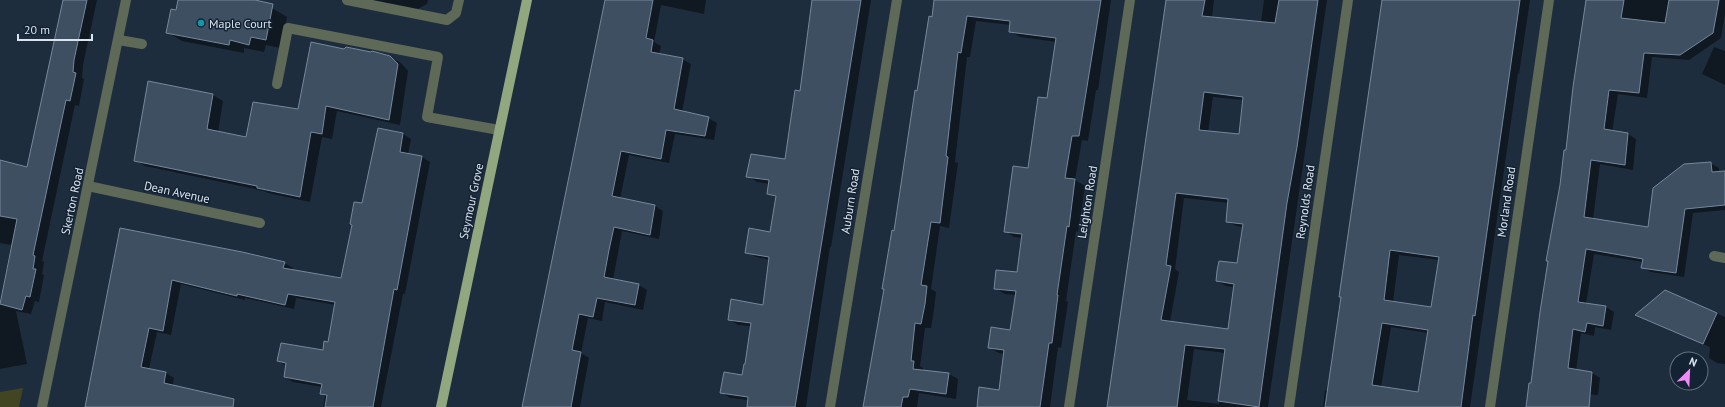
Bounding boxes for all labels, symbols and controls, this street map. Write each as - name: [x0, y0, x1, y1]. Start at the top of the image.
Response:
- scale bar: [18, 16, 92, 42]
- place label: Maple Court: [209, 16, 272, 31]
- marker: Maple Court: [196, 18, 206, 28]
- text: 20 m: [24, 22, 50, 37]
- street label: Seymour Grove: [456, 162, 486, 240]
- street label: Reynolds Road: [1292, 164, 1318, 240]
- street label: Leighton Road: [1074, 165, 1100, 239]
- street label: Skerton Road: [58, 166, 86, 236]
- street label: Morland Road: [1494, 166, 1518, 238]
- street label: Auburn Road: [837, 167, 863, 235]
- street label: Dean Avenue: [143, 178, 211, 206]
- north arrow: [1669, 351, 1709, 391]
- text: N: [1687, 354, 1699, 370]

